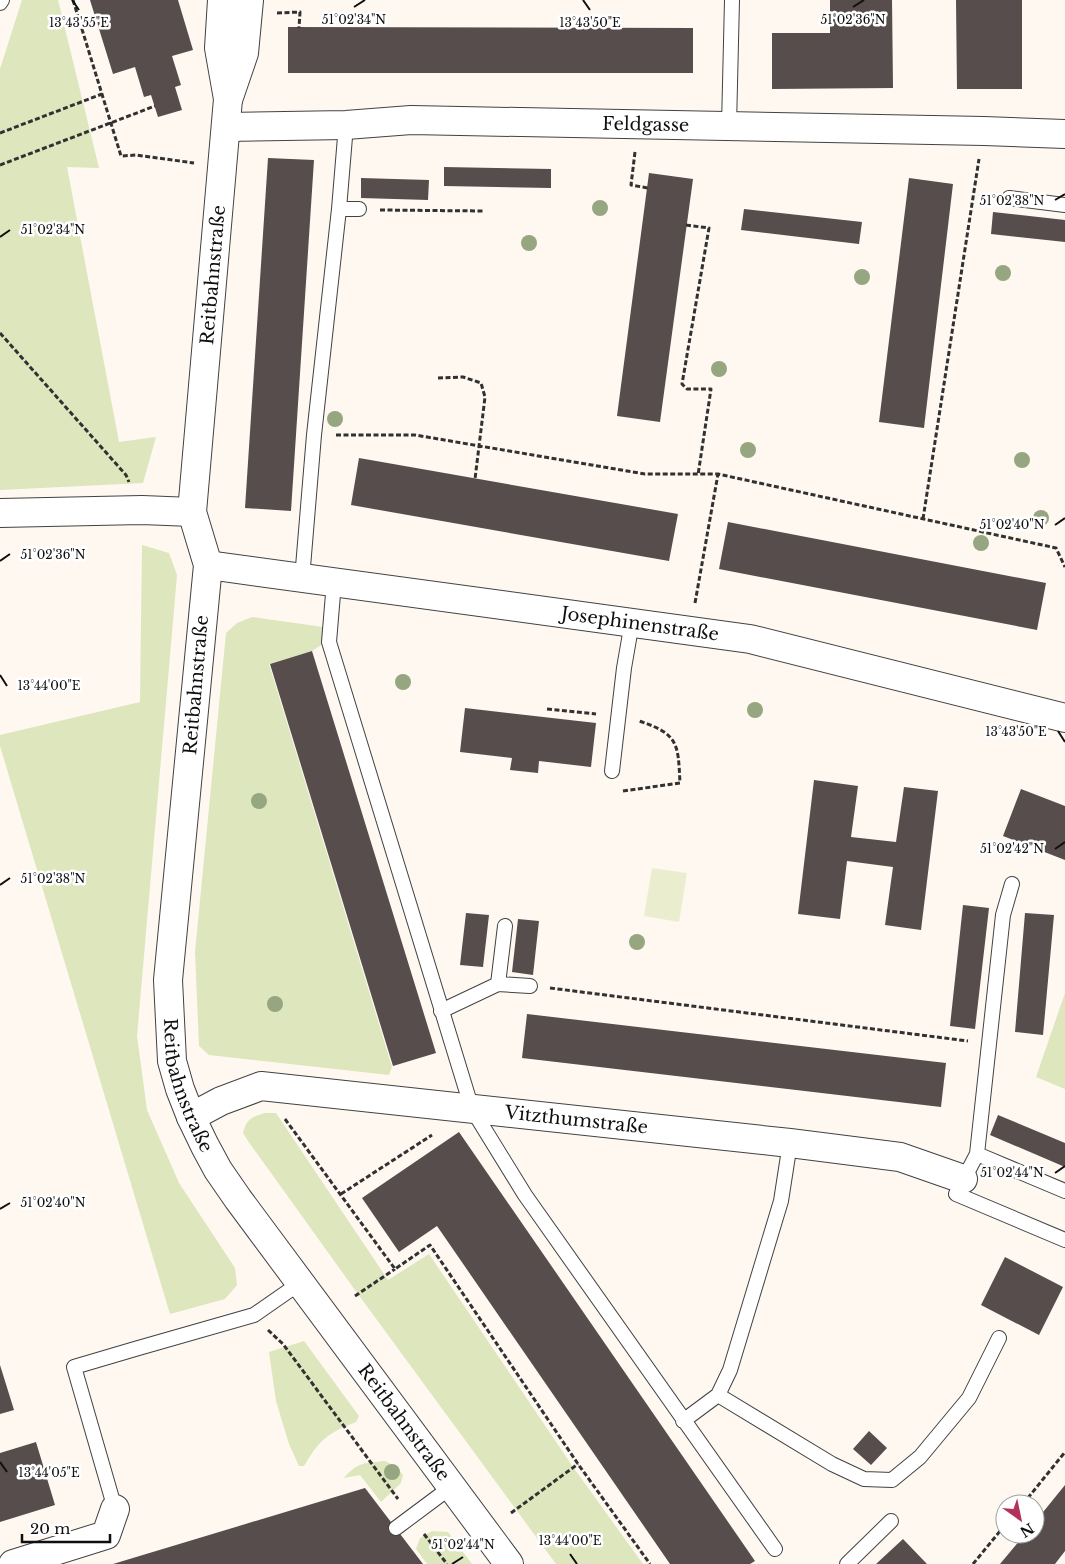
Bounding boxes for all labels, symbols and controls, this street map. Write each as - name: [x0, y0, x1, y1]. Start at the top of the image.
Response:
- text: 51°02'34"N: [322, 12, 386, 27]
- text: 51°02'36"N: [820, 12, 886, 27]
- text: 13°43'55"E: [49, 15, 109, 30]
- text: 13°43'50"E: [559, 15, 621, 30]
- street label: Feldgasse: [602, 113, 690, 136]
- text: 51°02'38"N: [980, 193, 1045, 208]
- street label: Reitbahnstraße: [196, 204, 230, 346]
- text: 51°02'34"N: [21, 222, 85, 237]
- text: 51°02'40"N: [979, 517, 1045, 532]
- text: 51°02'36"N: [20, 547, 86, 562]
- street label: Josephinenstraße: [558, 602, 720, 646]
- street label: Reitbahnstraße: [179, 614, 213, 756]
- text: 13°44'00"E: [17, 678, 81, 693]
- text: 13°43'50"E: [985, 724, 1047, 739]
- text: 51°02'42"N: [980, 841, 1044, 856]
- text: 51°02'38"N: [21, 871, 86, 886]
- street label: Reitbahnstraße: [159, 1018, 217, 1156]
- street label: Vitzthumstraße: [503, 1101, 649, 1139]
- text: 51°02'44"N: [980, 1165, 1044, 1180]
- text: 51°02'40"N: [20, 1195, 86, 1210]
- street label: Reitbahnstraße: [353, 1360, 454, 1485]
- text: 13°44'05"E: [18, 1465, 80, 1480]
- north arrow: [995, 1494, 1045, 1544]
- scale bar: [22, 1512, 110, 1544]
- text: 20 m: [30, 1519, 70, 1538]
- text: N: [1017, 1519, 1038, 1541]
- text: 13°44'00"E: [538, 1533, 602, 1548]
- text: 51°02'44"N: [431, 1537, 495, 1552]

